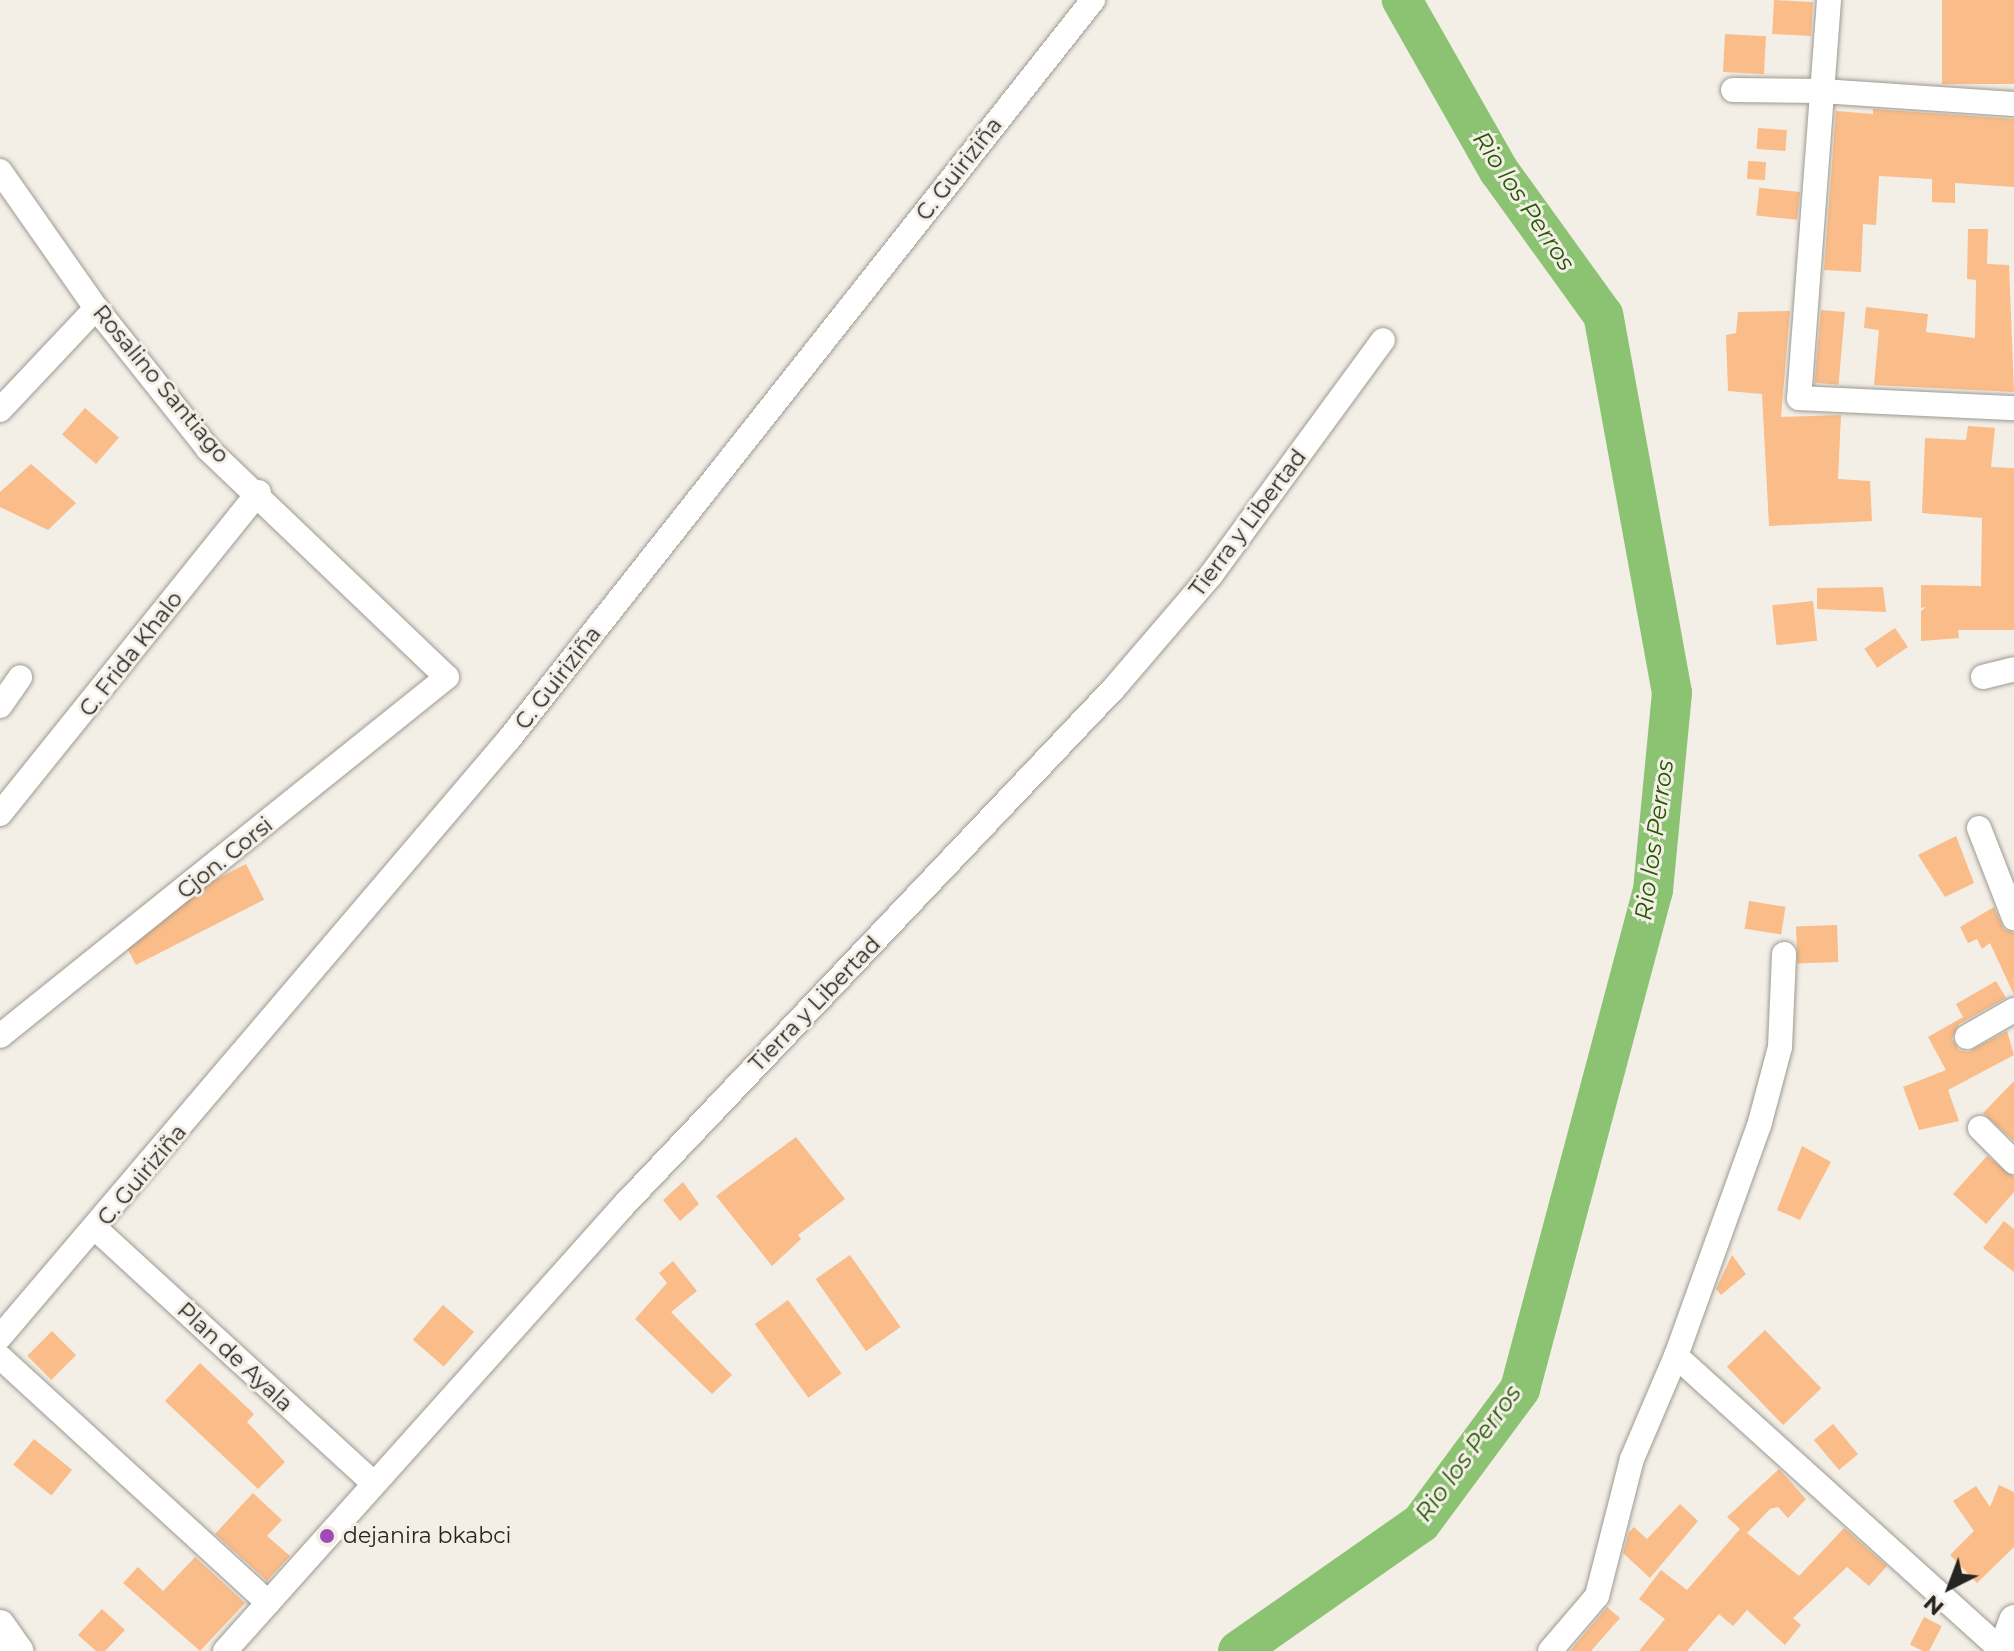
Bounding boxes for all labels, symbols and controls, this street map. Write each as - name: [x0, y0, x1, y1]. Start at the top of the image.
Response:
- street label: C. Guiriziña: [911, 112, 1007, 226]
- water label: Rio los Perros: [1467, 126, 1581, 276]
- street label: Rosalino Santiago: [87, 300, 235, 468]
- street label: Tierra y Libertad: [1184, 444, 1312, 602]
- street label: C. Frida Khalo: [74, 586, 188, 722]
- street label: C. Guiriziña: [510, 621, 606, 735]
- water label: Rio los Perros: [1628, 758, 1680, 922]
- street label: Cjon. Corsi: [172, 812, 278, 904]
- street label: Tierra y Libertad: [744, 931, 886, 1077]
- street label: C. Guiriziña: [92, 1119, 192, 1231]
- street label: Plan de Ayala: [172, 1297, 298, 1417]
- water label: Rio los Perros: [1409, 1379, 1527, 1527]
- place label: dejanira bkabci: [343, 1523, 511, 1549]
- marker: dejanira bkabci: [318, 1527, 336, 1545]
- north arrow: [1910, 1547, 1990, 1627]
- text: N: [1918, 1589, 1949, 1621]

